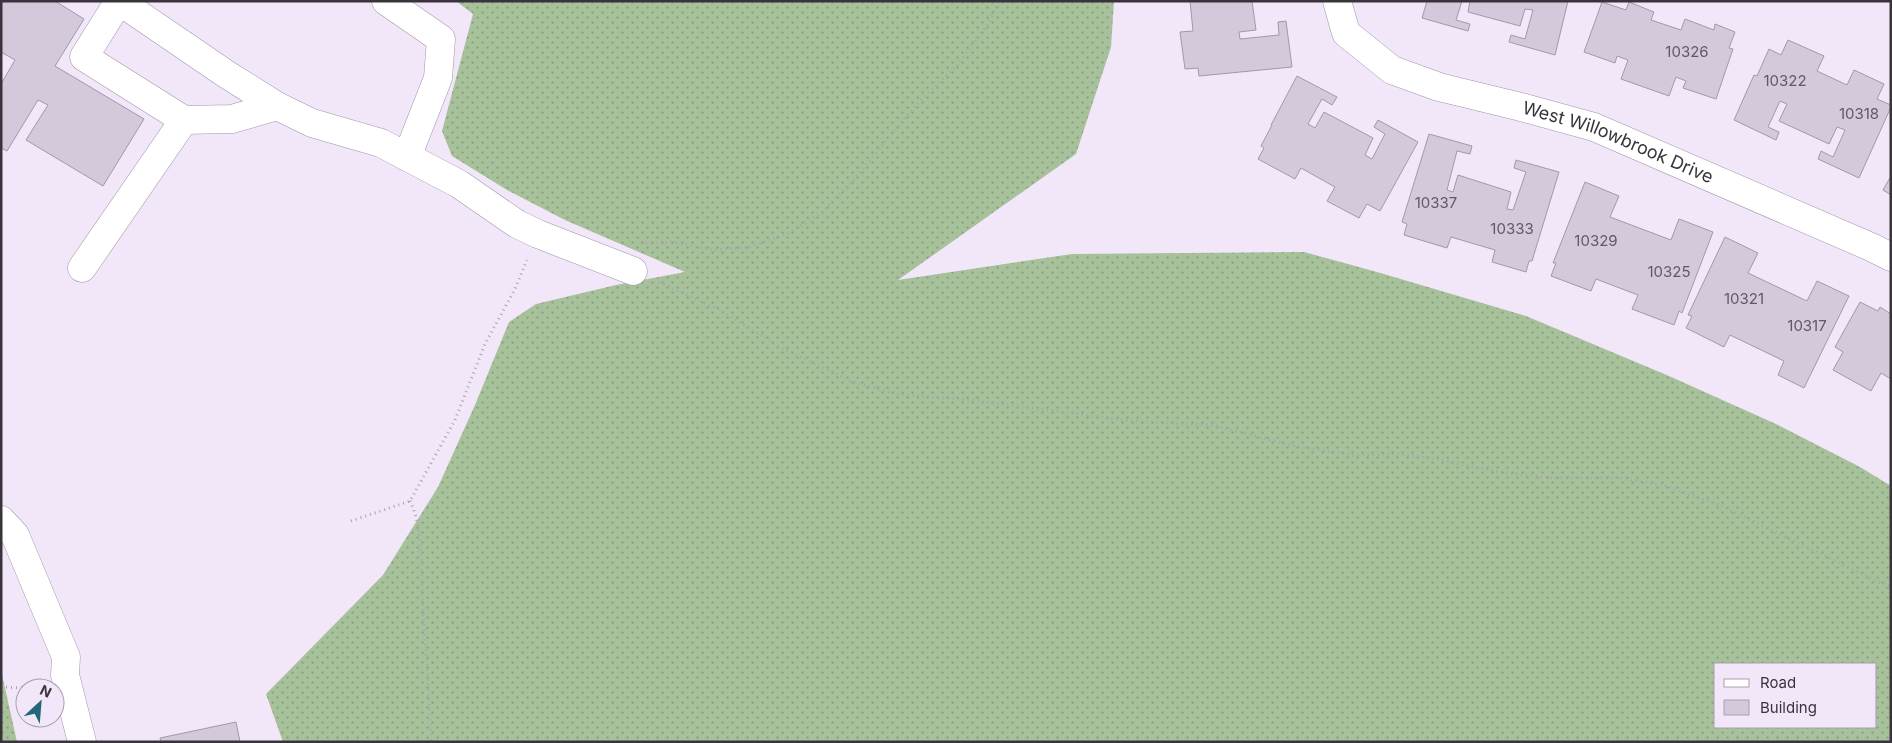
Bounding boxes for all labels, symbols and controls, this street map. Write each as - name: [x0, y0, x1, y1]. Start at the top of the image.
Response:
- house number: 10326: [1665, 42, 1709, 61]
- house number: 10322: [1763, 71, 1807, 90]
- street label: West Willowbrook Drive: [1520, 97, 1717, 187]
- house number: 10318: [1839, 104, 1879, 123]
- house number: 10337: [1415, 193, 1457, 212]
- house number: 10333: [1490, 219, 1534, 238]
- house number: 10329: [1574, 231, 1618, 250]
- house number: 10325: [1647, 262, 1691, 281]
- house number: 10321: [1724, 289, 1764, 308]
- house number: 10317: [1787, 316, 1827, 335]
- legend: [1714, 663, 1877, 728]
- text: Road: [1760, 673, 1796, 692]
- north arrow: [15, 678, 65, 728]
- text: N: [37, 681, 54, 701]
- text: Building: [1760, 698, 1817, 717]

